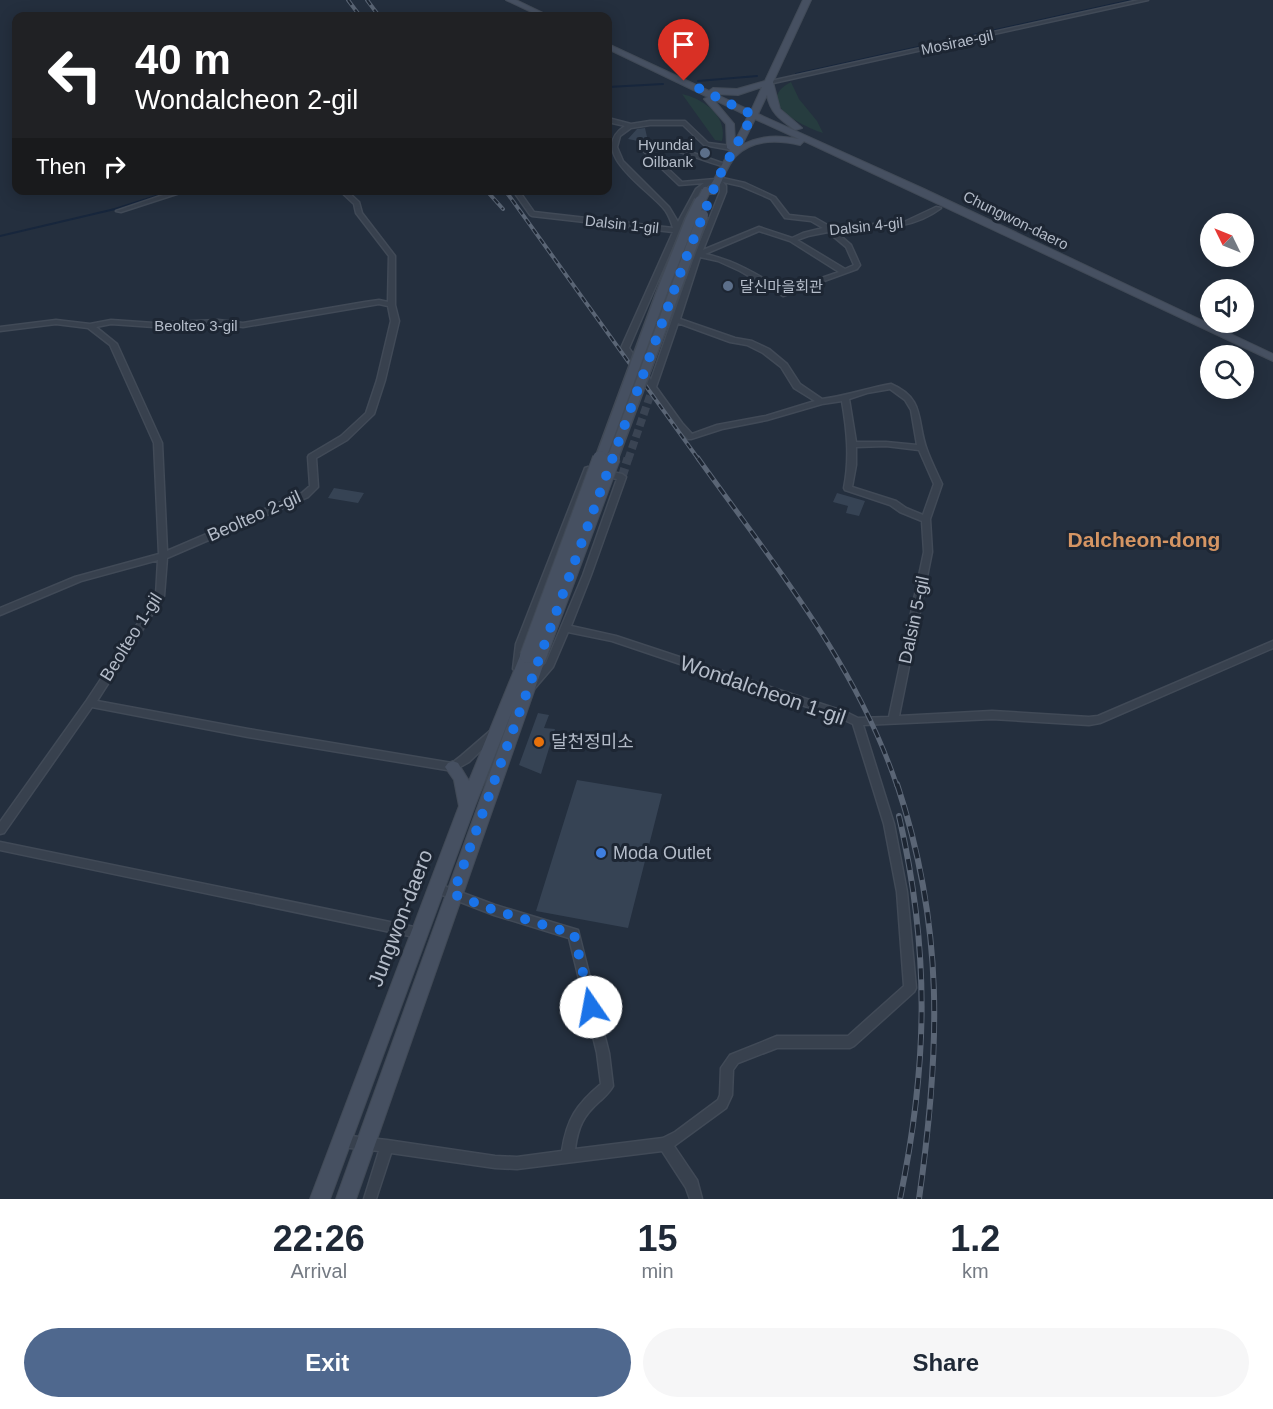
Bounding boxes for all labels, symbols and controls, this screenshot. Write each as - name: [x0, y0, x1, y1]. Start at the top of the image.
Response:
- pin: [658, 19, 709, 81]
- street label: Mosirae-gil: [919, 26, 995, 58]
- icon: arrive: [667, 28, 700, 61]
- icon: left: [36, 36, 114, 114]
- text: 40 m: [135, 36, 231, 83]
- text: Wondalcheon 2-gil: [135, 85, 358, 115]
- place label: Hyundai Oilbank: [638, 136, 694, 170]
- marker: Hyundai Oilbank: [698, 146, 712, 160]
- icon: right: [98, 150, 131, 183]
- text: Then: [36, 154, 86, 179]
- street label: Chungwon-daero: [961, 187, 1071, 253]
- street label: Dalsin 1-gil: [584, 212, 660, 236]
- north arrow: [1200, 213, 1254, 267]
- map controls: [1200, 213, 1254, 399]
- street label: Dalsin 4-gil: [828, 214, 904, 238]
- place label: 달신마을회관: [740, 278, 823, 295]
- marker: 달신마을회관: [721, 279, 735, 293]
- button: sound: [1200, 279, 1254, 333]
- street label: Beolteo 3-gil: [154, 317, 238, 334]
- button: search: [1200, 345, 1254, 399]
- street label: Beolteo 2-gil: [204, 487, 304, 545]
- district label: Dalcheon-dong: [1068, 528, 1220, 551]
- street label: Dalsin 5-gil: [895, 574, 933, 666]
- street label: Beolteo 1-gil: [96, 589, 166, 685]
- street label: Wondalcheon 1-gil: [677, 651, 849, 729]
- place label: 달천정미소: [551, 732, 634, 752]
- marker: 달천정미소: [532, 735, 546, 749]
- place label: Moda Outlet: [613, 843, 711, 863]
- street label: Jungwon-daero: [363, 846, 437, 990]
- marker: Moda Outlet: [594, 846, 608, 860]
- position arrow: [559, 975, 623, 1039]
- text: 22:26: [273, 1218, 365, 1259]
- text: 15: [637, 1218, 678, 1259]
- text: 1.2: [950, 1218, 1000, 1259]
- text: Arrival: [290, 1260, 347, 1282]
- text: min: [641, 1260, 674, 1282]
- text: km: [962, 1260, 989, 1282]
- button: Exit: [24, 1328, 631, 1397]
- button: Share: [643, 1328, 1249, 1397]

